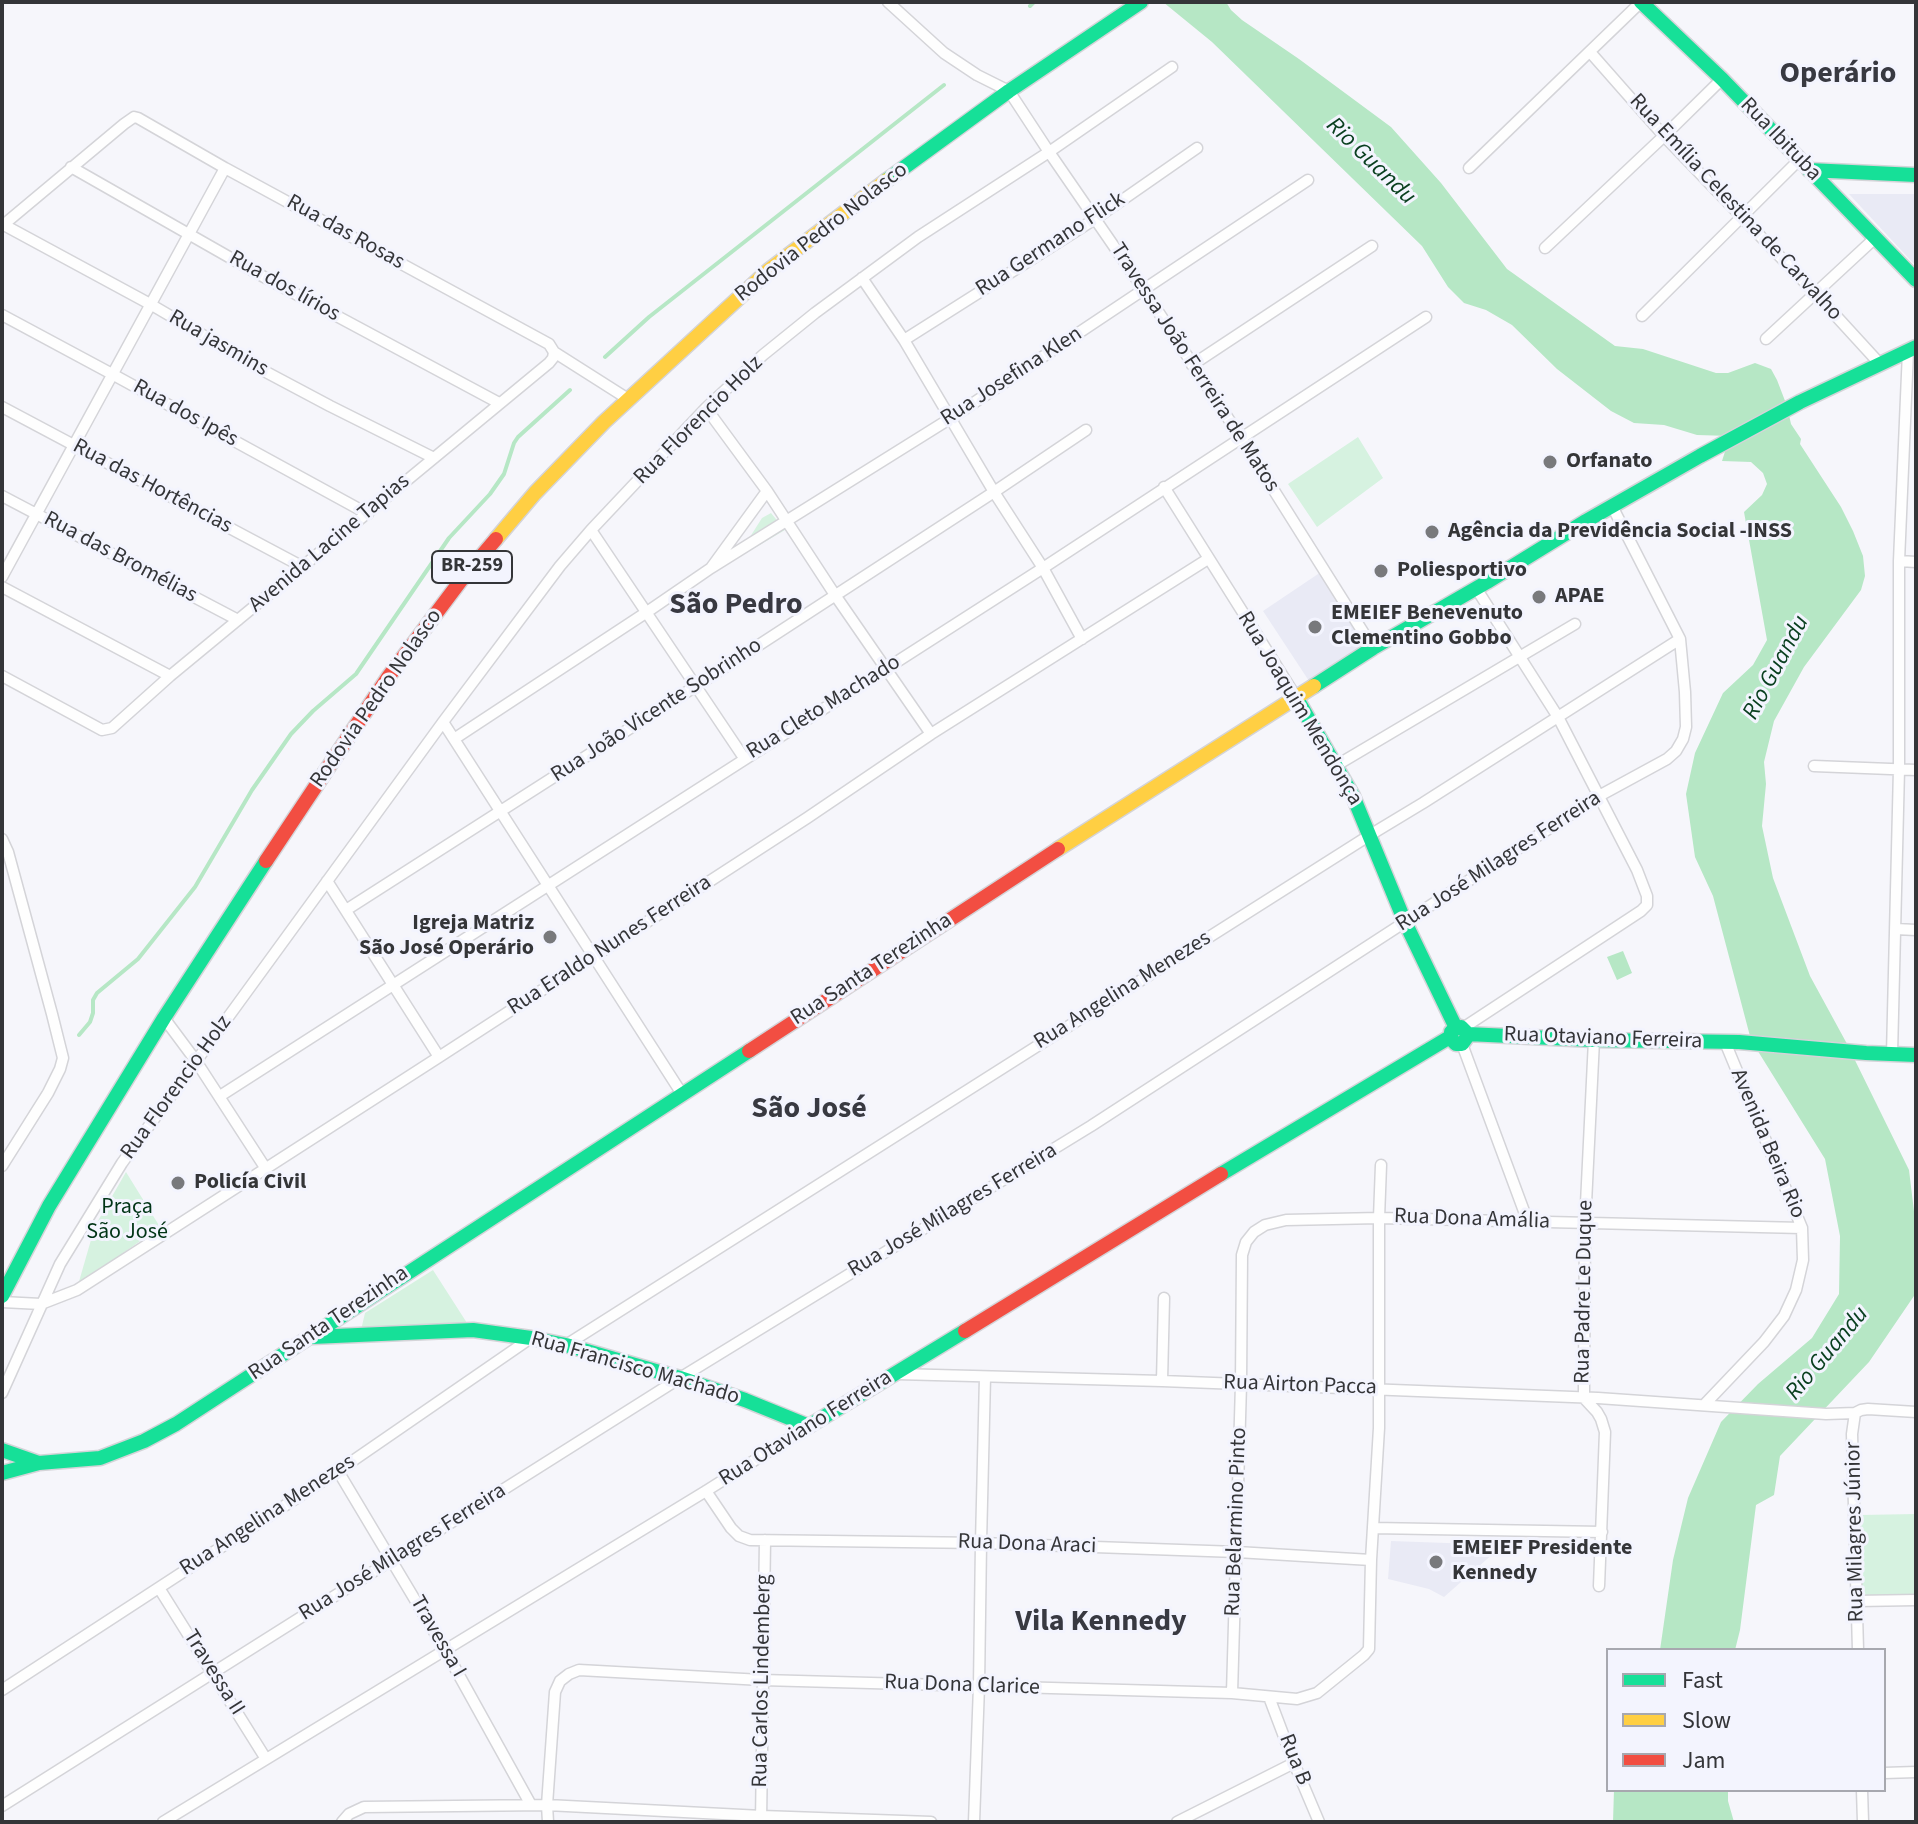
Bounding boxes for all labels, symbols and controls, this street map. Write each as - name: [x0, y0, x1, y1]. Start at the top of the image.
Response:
- district label: Operário: [1779, 57, 1897, 93]
- street label: Rua Emília Celestina de Carvalho: [1623, 89, 1847, 327]
- street label: Rua Ibituba: [1734, 93, 1826, 187]
- water label: Rio Guandu: [1319, 112, 1421, 212]
- street label: Rodovia Pedro Nolasco: [730, 157, 914, 309]
- street label: Rua Germano Flick: [971, 187, 1131, 303]
- street label: Rua das Rosas: [281, 190, 409, 276]
- street label: Travessa João Ferreira de Matos: [1104, 239, 1284, 497]
- street label: Rua dos lírios: [224, 246, 344, 328]
- street label: Rua jasmins: [164, 305, 272, 383]
- street label: Rua Josefina Klen: [936, 322, 1088, 432]
- street label: Rua Florencio Holz: [629, 351, 769, 491]
- street label: Rua dos Ipês: [128, 374, 242, 454]
- street label: Rua das Hortências: [68, 434, 236, 540]
- place label: Orfanato: [1566, 449, 1652, 475]
- marker: Orfanato: [1541, 453, 1559, 471]
- street label: Avenida Lacine Tapias: [244, 469, 416, 619]
- street label: Rua das Bromélias: [39, 507, 201, 609]
- place label: Agência da Previdência Social -INSS: [1448, 519, 1792, 545]
- marker: Agência da Previdência Social -INSS: [1423, 523, 1441, 541]
- road number: BR-259: [432, 551, 512, 583]
- place label: Poliesportivo: [1397, 558, 1527, 584]
- marker: Poliesportivo: [1372, 562, 1390, 580]
- place label: APAE: [1555, 584, 1604, 610]
- district label: São Pedro: [669, 588, 803, 624]
- marker: APAE: [1530, 588, 1548, 606]
- place label: EMEIEF Benevenuto Clementino Gobbo: [1331, 601, 1523, 652]
- street label: Rodovia Pedro Nolasco: [305, 605, 449, 793]
- street label: Rua Joaquim Mendonça: [1231, 607, 1367, 811]
- water label: Rio Guandu: [1738, 611, 1816, 725]
- marker: EMEIEF Benevenuto Clementino Gobbo: [1306, 618, 1324, 636]
- street label: Rua João Vicente Sobrinho: [547, 633, 767, 789]
- street label: Rua Cleto Machado: [742, 650, 906, 766]
- street label: Rua José Milagres Ferreira: [1392, 786, 1606, 938]
- street label: Rua Eraldo Nunes Ferreira: [503, 870, 717, 1022]
- street label: Rua Santa Terezinha: [787, 908, 957, 1032]
- place label: Igreja Matriz São José Operário: [359, 911, 534, 962]
- street label: Rua Angelina Menezes: [1030, 926, 1216, 1056]
- marker: Igreja Matriz São José Operário: [541, 928, 559, 946]
- street label: Rua Florencio Holz: [116, 1011, 238, 1165]
- street label: Rua Otaviano Ferreira: [1503, 1022, 1703, 1056]
- street label: Avenida Beira Rio: [1724, 1065, 1810, 1223]
- district label: São José: [751, 1092, 867, 1128]
- street label: Rua José Milagres Ferreira: [844, 1138, 1062, 1284]
- place label: Policía Civil: [194, 1170, 306, 1196]
- marker: Policía Civil: [169, 1174, 187, 1192]
- park label: Praça São José: [86, 1195, 168, 1246]
- street label: Rua Padre Le Duque: [1570, 1200, 1600, 1384]
- street label: Rua Dona Amália: [1393, 1204, 1551, 1236]
- street label: Rua Santa Terezinha: [244, 1261, 414, 1387]
- water label: Rio Guandu: [1780, 1301, 1876, 1407]
- street label: Rua Francisco Machado: [528, 1327, 742, 1411]
- street label: Rua Otaviano Ferreira: [715, 1365, 897, 1493]
- street label: Rua Airton Pacca: [1223, 1370, 1377, 1402]
- street label: Rua Belarmino Pinto: [1221, 1427, 1253, 1617]
- street label: Rua Milagres Júnior: [1841, 1441, 1871, 1623]
- street label: Rua Angelina Menezes: [176, 1450, 360, 1582]
- street label: Rua José Milagres Ferreira: [295, 1478, 511, 1628]
- street label: Rua Dona Araci: [957, 1529, 1097, 1561]
- place label: EMEIEF Presidente Kennedy: [1452, 1536, 1632, 1588]
- marker: EMEIEF Presidente Kennedy: [1427, 1553, 1445, 1571]
- street label: Rua Carlos Lindemberg: [748, 1574, 778, 1788]
- street label: Travessa I: [403, 1592, 471, 1682]
- district label: Vila Kennedy: [1015, 1605, 1187, 1641]
- street label: Travessa II: [176, 1625, 250, 1721]
- legend: [1606, 1648, 1886, 1792]
- text: Fast: [1682, 1663, 1723, 1698]
- street label: Rua Dona Clarice: [884, 1670, 1040, 1702]
- text: Slow: [1682, 1703, 1731, 1738]
- street label: Rua B: [1272, 1731, 1316, 1789]
- text: Jam: [1682, 1743, 1726, 1778]

